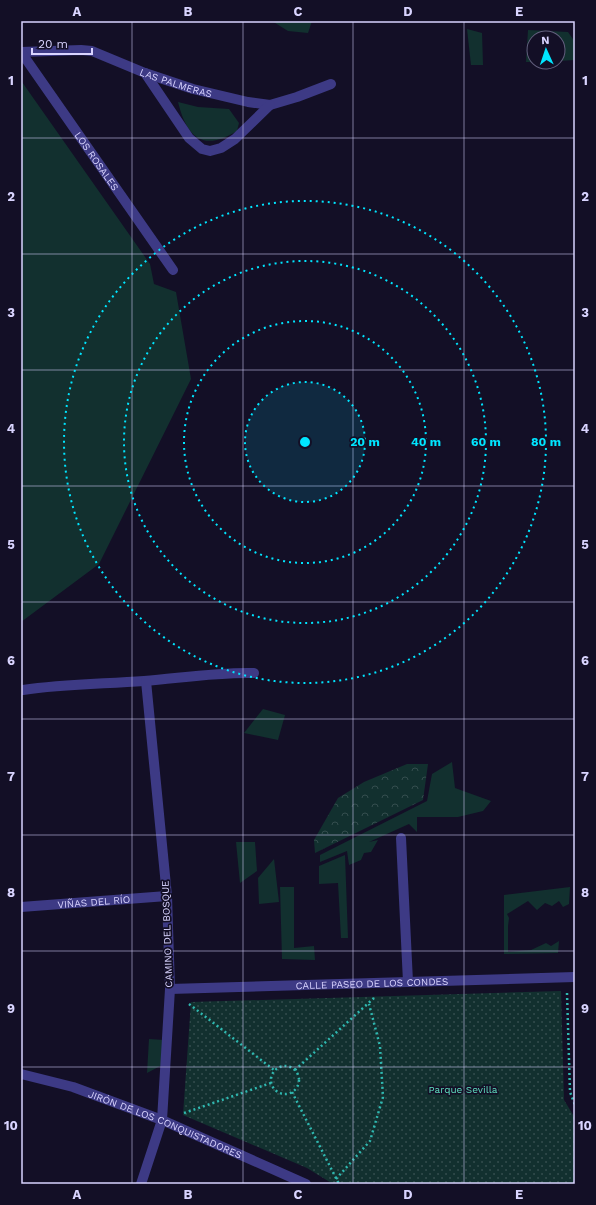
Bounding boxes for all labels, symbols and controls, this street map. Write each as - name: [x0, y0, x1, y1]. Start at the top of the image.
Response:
- text: A: [73, 4, 82, 19]
- text: B: [184, 4, 193, 19]
- text: C: [294, 4, 303, 19]
- text: D: [403, 4, 413, 19]
- text: E: [515, 4, 523, 19]
- scale bar: [32, 30, 92, 56]
- north arrow: [526, 30, 566, 70]
- text: N: [541, 34, 550, 47]
- text: 20 m: [38, 37, 68, 51]
- street label: LAS PALMERAS: [138, 66, 213, 99]
- text: 1: [8, 73, 14, 88]
- text: 1: [582, 73, 588, 88]
- street label: LOS ROSALES: [73, 130, 121, 192]
- text: 2: [7, 189, 15, 204]
- text: 2: [581, 189, 589, 204]
- text: 3: [7, 305, 15, 320]
- text: 3: [581, 305, 589, 320]
- text: 4: [7, 421, 16, 436]
- text: 4: [581, 421, 590, 436]
- centre of rings: [298, 435, 312, 449]
- text: 20 m: [350, 435, 380, 449]
- text: 40 m: [411, 435, 441, 449]
- text: 60 m: [471, 435, 501, 449]
- text: 80 m: [531, 435, 561, 449]
- text: 5: [7, 537, 15, 552]
- text: 5: [581, 537, 589, 552]
- text: 6: [7, 653, 15, 668]
- text: 6: [581, 653, 589, 668]
- text: 7: [7, 769, 15, 784]
- text: 7: [581, 769, 589, 784]
- street label: CAMINO DEL BOSQUE: [160, 880, 174, 988]
- text: 8: [7, 885, 15, 900]
- text: 8: [581, 885, 589, 900]
- street label: VIÑAS DEL RÍO: [57, 893, 131, 910]
- street label: CALLE PASEO DE LOS CONDES: [295, 975, 448, 991]
- text: 9: [7, 1001, 15, 1016]
- text: 9: [581, 1001, 589, 1016]
- park label: Parque Sevilla: [429, 1084, 498, 1095]
- street label: JIRÓN DE LOS CONQUISTADORES: [87, 1088, 244, 1160]
- text: 10: [4, 1118, 18, 1133]
- text: 10: [578, 1118, 592, 1133]
- text: A: [73, 1187, 82, 1202]
- text: B: [184, 1187, 193, 1202]
- text: C: [294, 1187, 303, 1202]
- text: D: [403, 1187, 413, 1202]
- text: E: [515, 1187, 523, 1202]

